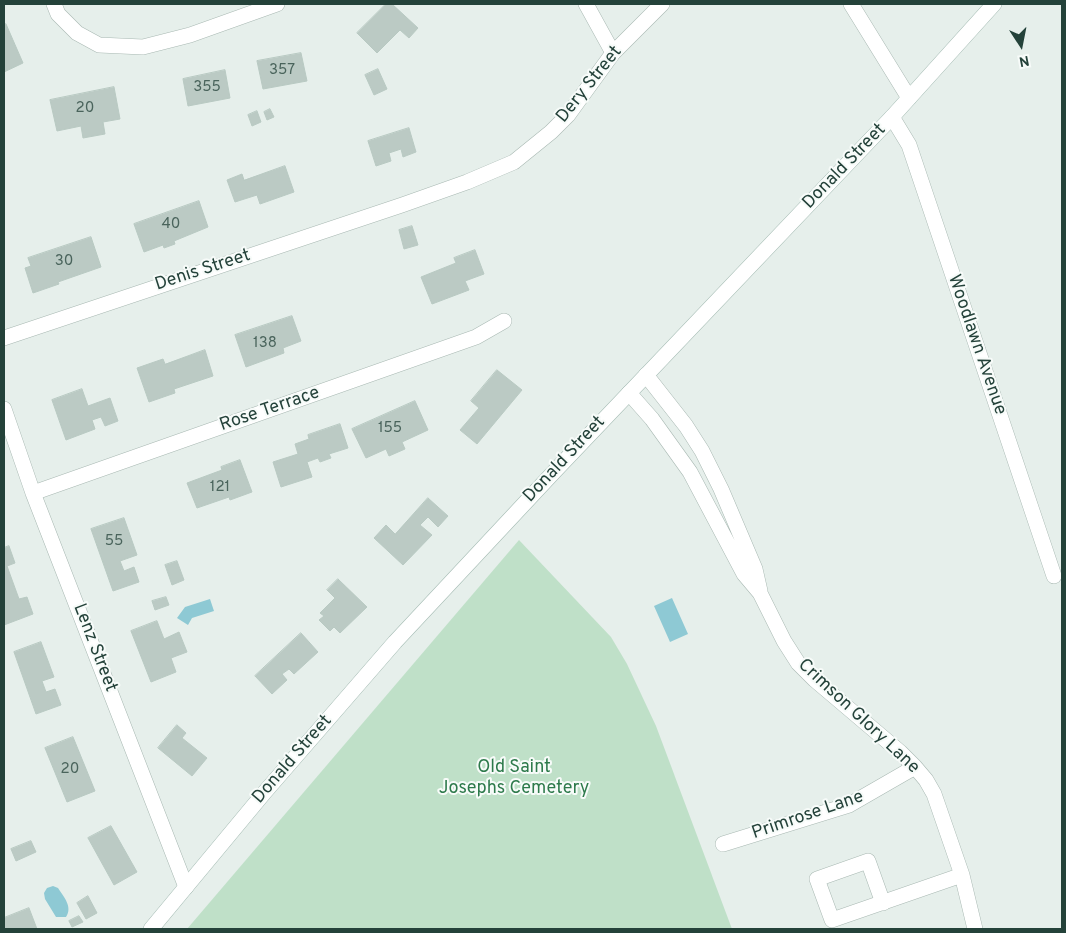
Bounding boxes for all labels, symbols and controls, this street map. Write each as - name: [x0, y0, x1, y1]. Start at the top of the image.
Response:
- north arrow: [996, 20, 1046, 70]
- street label: Dery Street: [553, 42, 627, 128]
- text: N: [1017, 51, 1031, 70]
- house number: 357: [269, 62, 295, 80]
- house number: 355: [193, 79, 221, 97]
- house number: 20: [76, 100, 94, 118]
- street label: Donald Street: [799, 120, 891, 214]
- house number: 40: [162, 216, 180, 234]
- street label: Denis Street: [153, 245, 253, 297]
- house number: 30: [55, 253, 73, 271]
- street label: Woodlawn Avenue: [942, 272, 1010, 418]
- house number: 138: [253, 335, 277, 353]
- street label: Rose Terrace: [217, 383, 323, 437]
- street label: Donald Street: [519, 412, 611, 508]
- house number: 155: [378, 420, 402, 438]
- house number: 121: [210, 479, 230, 497]
- house number: 55: [105, 533, 123, 551]
- street label: Lenz Street: [67, 601, 121, 695]
- street label: Crimson Glory Lane: [793, 655, 923, 779]
- street label: Donald Street: [249, 711, 337, 809]
- park label: Old Saint Josephs Cemetery: [439, 757, 589, 800]
- house number: 20: [61, 761, 79, 779]
- street label: Primrose Lane: [749, 787, 867, 845]

